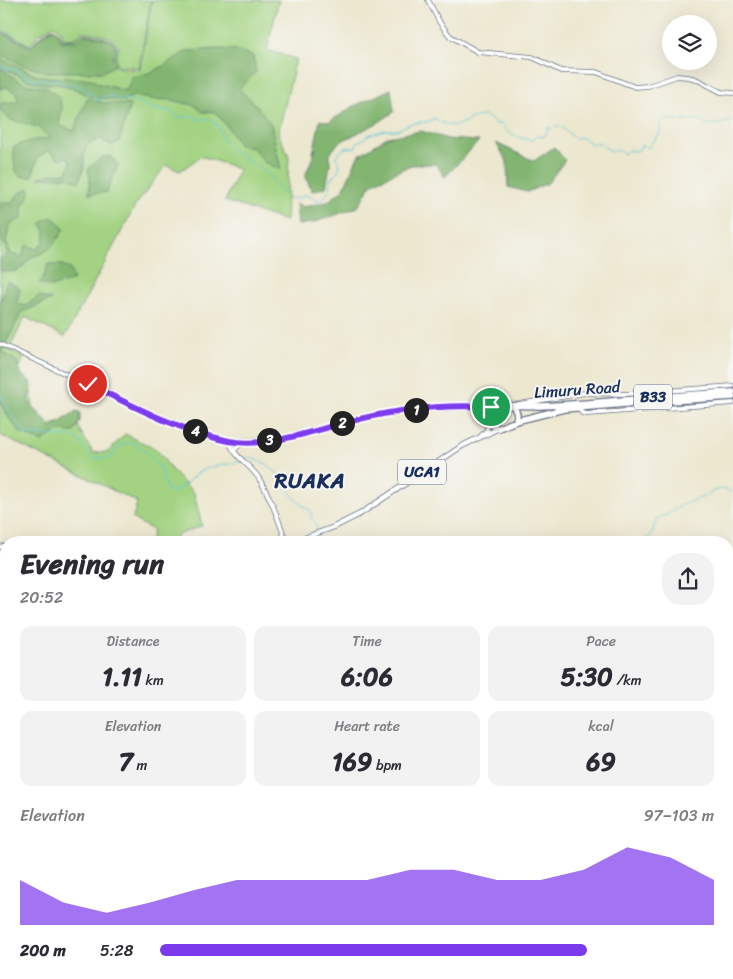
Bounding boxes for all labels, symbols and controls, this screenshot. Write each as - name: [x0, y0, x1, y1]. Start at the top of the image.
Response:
- map controls: [662, 15, 717, 70]
- button: layers: [662, 15, 717, 70]
- pin: [67, 363, 109, 405]
- icon: check: [74, 370, 102, 398]
- street label: Limuru Road: [533, 372, 623, 407]
- road number: B33: [634, 384, 672, 410]
- pin: [470, 386, 512, 428]
- icon: arrive: [477, 393, 505, 421]
- pin: 1: [404, 398, 428, 422]
- text: 1: [413, 398, 420, 423]
- pin: 2: [330, 410, 354, 436]
- text: 2: [338, 411, 347, 436]
- pin: 4: [182, 418, 208, 444]
- text: 4: [191, 419, 200, 444]
- pin: 3: [256, 428, 282, 452]
- text: 3: [266, 428, 273, 453]
- road number: UCA1: [398, 460, 446, 484]
- district label: RUAKA: [274, 462, 345, 500]
- text: Evening run: [20, 539, 164, 588]
- button: share: [662, 553, 714, 605]
- text: 20:52: [20, 583, 63, 612]
- text: Distance: [106, 629, 160, 654]
- text: Time: [352, 629, 382, 654]
- text: Pace: [586, 629, 616, 654]
- text: 1.11: [102, 654, 142, 699]
- text: 6:06: [341, 654, 393, 699]
- text: 5:30: [560, 654, 613, 699]
- text: km: [142, 668, 164, 693]
- text: /km: [613, 668, 642, 693]
- text: Elevation: [105, 714, 161, 739]
- text: Heart rate: [334, 714, 400, 739]
- text: kcal: [588, 714, 614, 739]
- text: 7: [119, 739, 133, 784]
- text: 169: [332, 739, 372, 784]
- text: 69: [586, 739, 616, 784]
- text: m: [133, 753, 147, 778]
- text: bpm: [372, 753, 402, 778]
- text: Elevation: [20, 801, 85, 830]
- text: 97–103 m: [644, 801, 714, 830]
- text: 200 m: [20, 936, 66, 965]
- text: 5:28: [100, 936, 134, 965]

